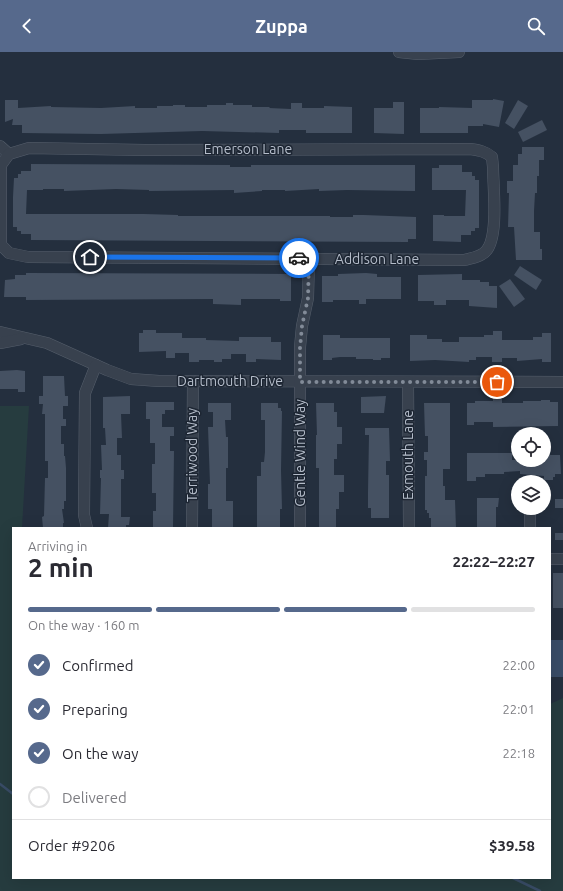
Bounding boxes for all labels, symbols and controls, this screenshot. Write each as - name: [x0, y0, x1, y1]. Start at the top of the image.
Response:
- icon: back: [16, 15, 38, 37]
- icon: search: [525, 15, 547, 37]
- text: Zuppa: [255, 16, 308, 36]
- street label: Emerson Lane: [204, 141, 292, 157]
- courier: [279, 238, 319, 278]
- pin: [73, 240, 107, 274]
- icon: home: [79, 246, 101, 268]
- icon: car: [288, 247, 310, 269]
- street label: Addison Lane: [335, 251, 419, 267]
- pin: [480, 365, 514, 399]
- icon: bag: [486, 371, 508, 393]
- street label: Dartmouth Drive: [177, 373, 283, 389]
- street label: Gentle Wind Way: [292, 399, 308, 507]
- street label: Terriwood Way: [184, 408, 200, 502]
- street label: Exmouth Lane: [400, 410, 416, 500]
- map controls: [511, 427, 551, 515]
- button: locate: [511, 427, 551, 467]
- button: layers: [511, 475, 551, 515]
- text: Arriving in: [28, 539, 87, 553]
- text: 2 min: [28, 553, 94, 582]
- text: 22:22–22:27: [452, 553, 535, 570]
- text: On the way · 160 m: [28, 618, 140, 632]
- icon: check: [28, 654, 50, 676]
- text: Confirmed: [62, 657, 134, 674]
- text: 22:00: [502, 658, 535, 672]
- icon: check: [28, 698, 50, 720]
- text: Preparing: [62, 701, 128, 718]
- text: 22:01: [502, 702, 535, 716]
- icon: check: [28, 742, 50, 764]
- text: On the way: [62, 745, 138, 762]
- text: 22:18: [502, 746, 535, 760]
- text: Delivered: [62, 789, 127, 806]
- text: Order #9206: [28, 837, 115, 854]
- text: $39.58: [489, 837, 535, 854]

